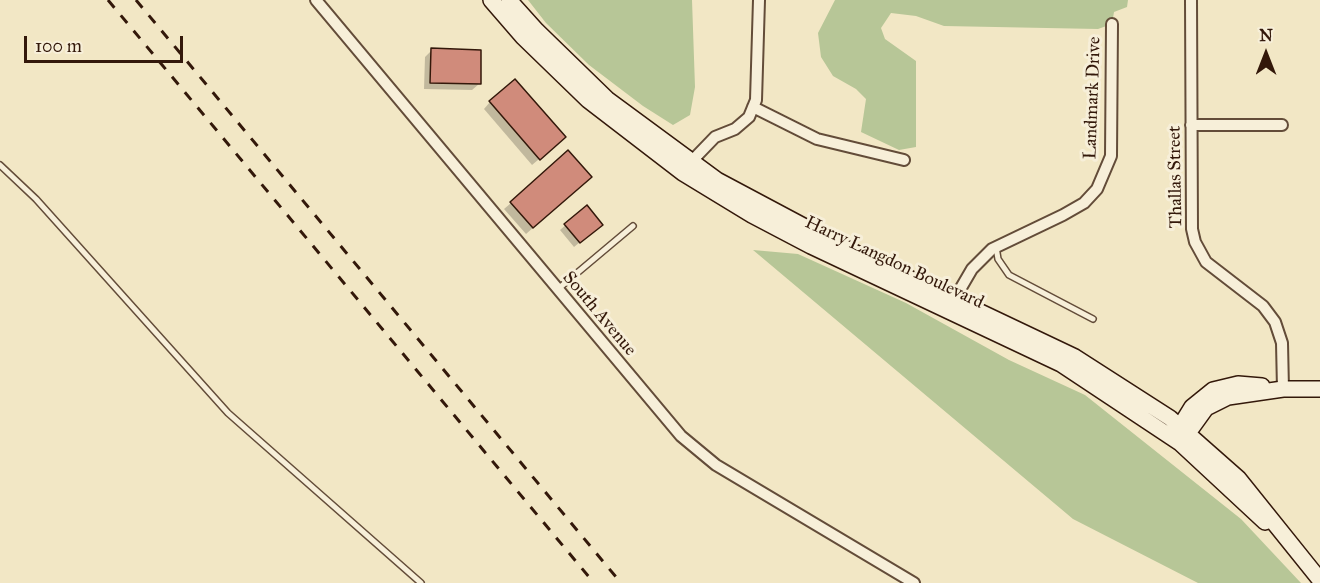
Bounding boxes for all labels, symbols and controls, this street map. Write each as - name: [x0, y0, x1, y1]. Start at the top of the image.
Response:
- scale bar: [27, 24, 186, 62]
- north arrow: [1236, 24, 1296, 84]
- text: N: [1259, 26, 1273, 45]
- text: 100 m: [35, 35, 82, 57]
- street label: Landmark Drive: [1080, 36, 1106, 160]
- street label: Thallas Street: [1164, 126, 1188, 228]
- street label: Harry Langdon Boulevard: [801, 212, 987, 314]
- street label: South Avenue: [557, 267, 641, 361]

